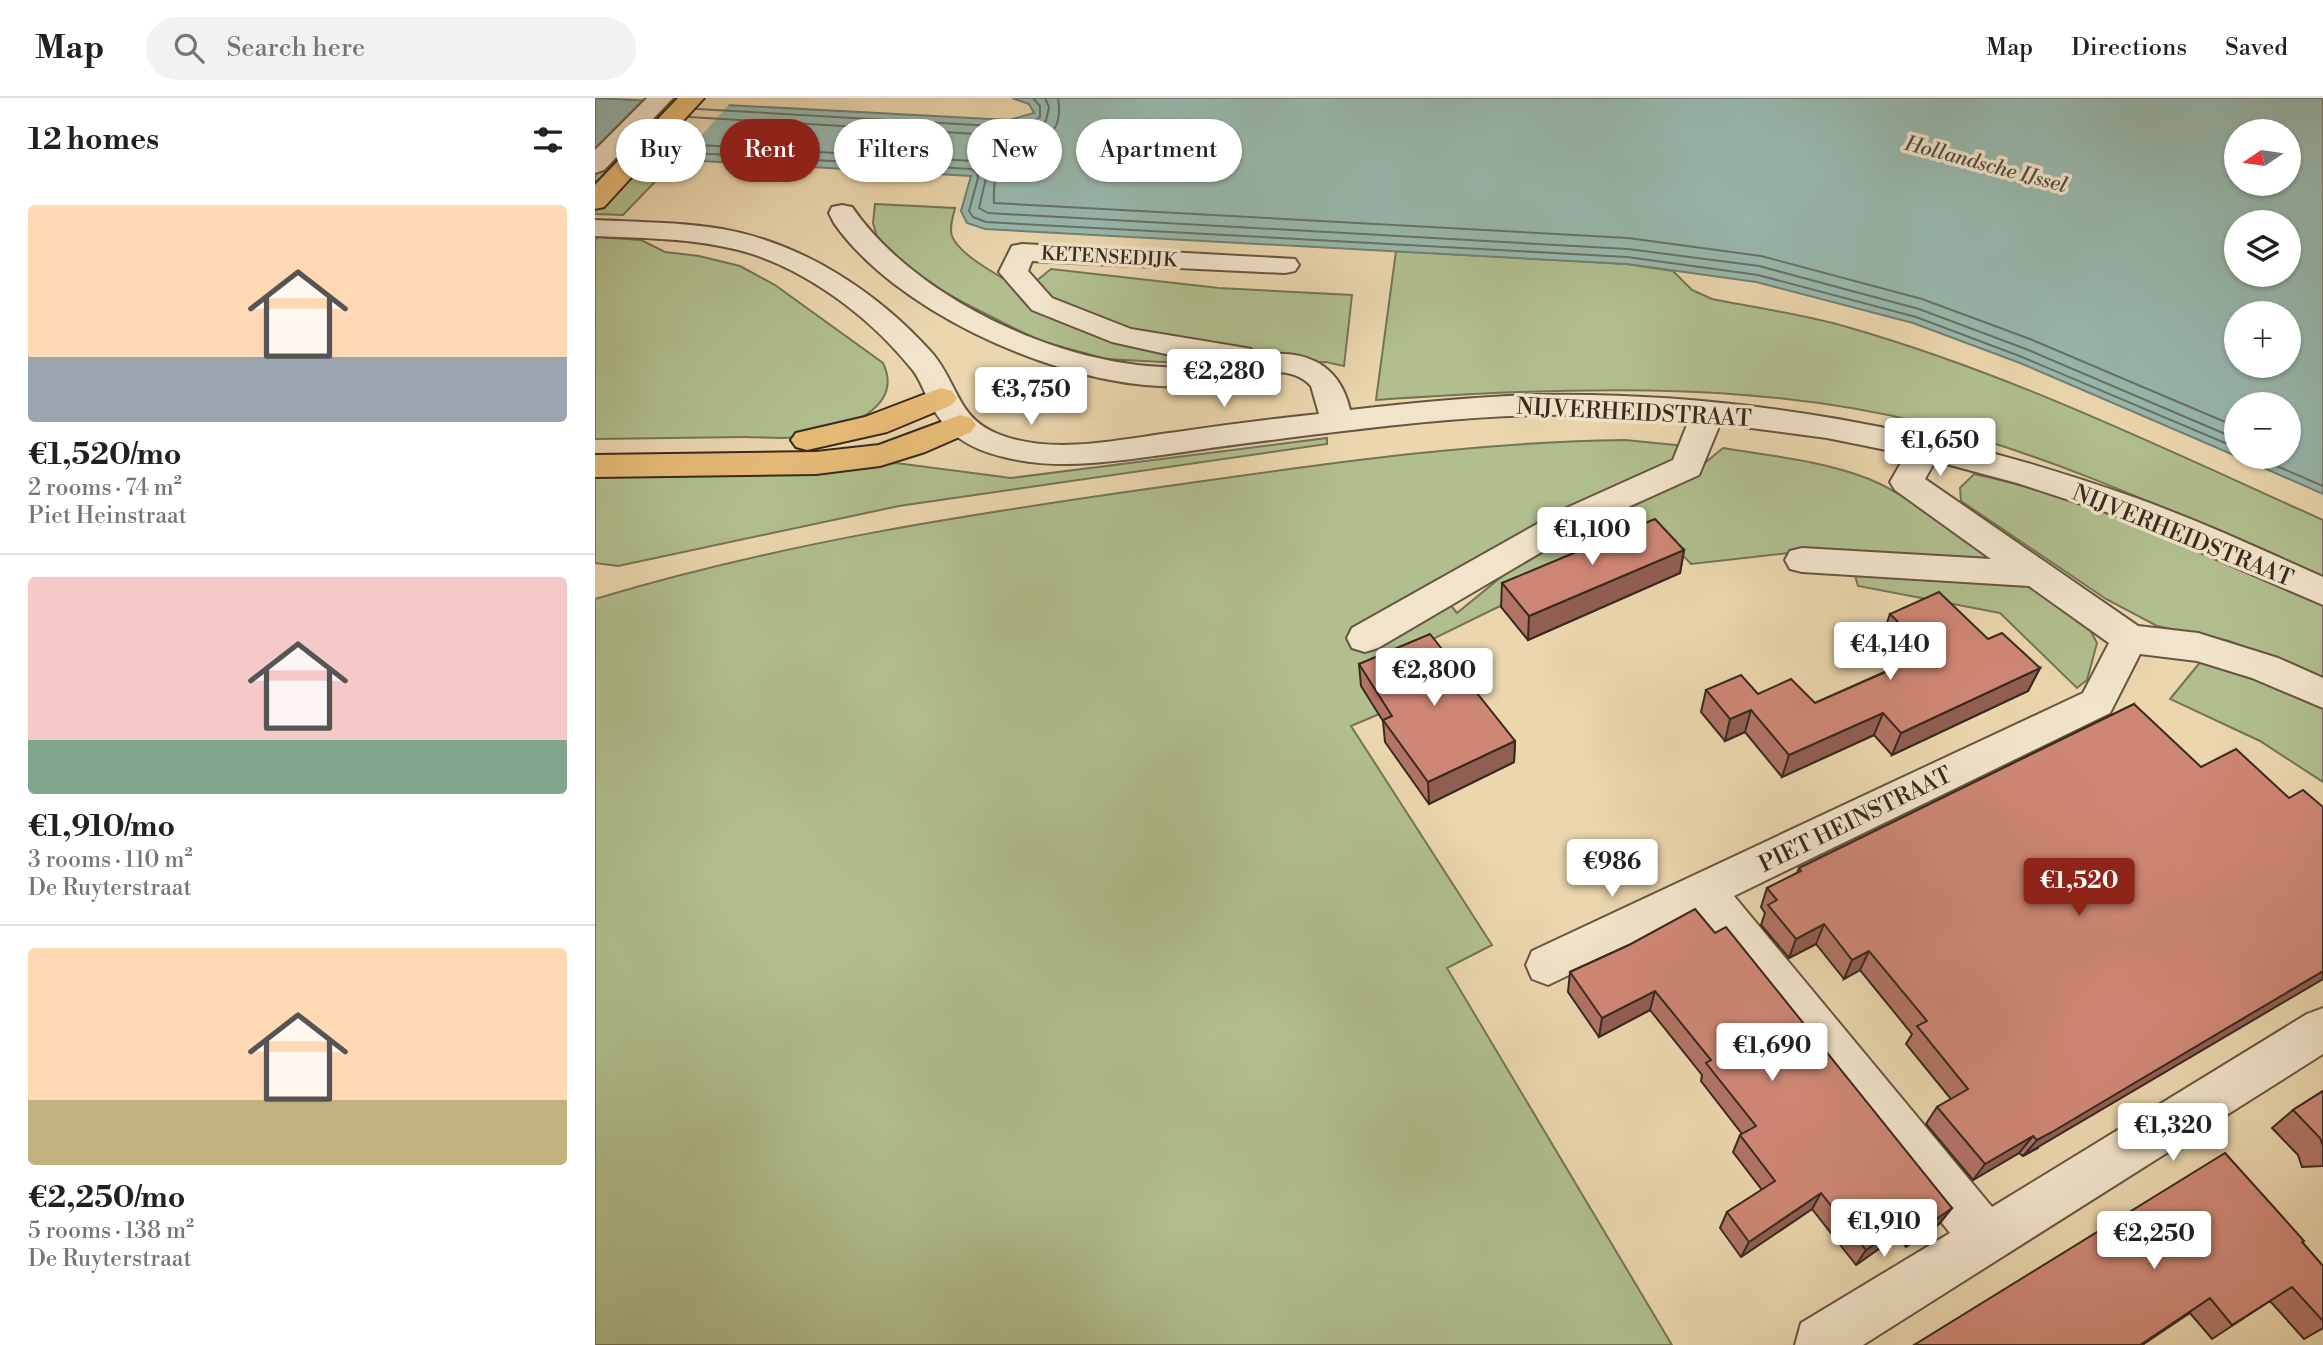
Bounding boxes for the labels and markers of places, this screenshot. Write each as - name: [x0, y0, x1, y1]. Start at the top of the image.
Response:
- pin: €2,280: [1167, 350, 1281, 409]
- pin: €3,750: [974, 368, 1088, 427]
- pin: €1,650: [1883, 418, 1997, 478]
- pin: €1,100: [1535, 508, 1649, 567]
- pin: €4,140: [1833, 622, 1947, 682]
- pin: €2,800: [1377, 648, 1491, 708]
- pin: €986: [1571, 840, 1653, 899]
- pin: €1,520: [2022, 858, 2136, 918]
- pin: €1,690: [1715, 1024, 1829, 1083]
- pin: €1,320: [2116, 1104, 2230, 1163]
- pin: €1,910: [1827, 1200, 1941, 1259]
- pin: €2,250: [2097, 1212, 2211, 1271]

